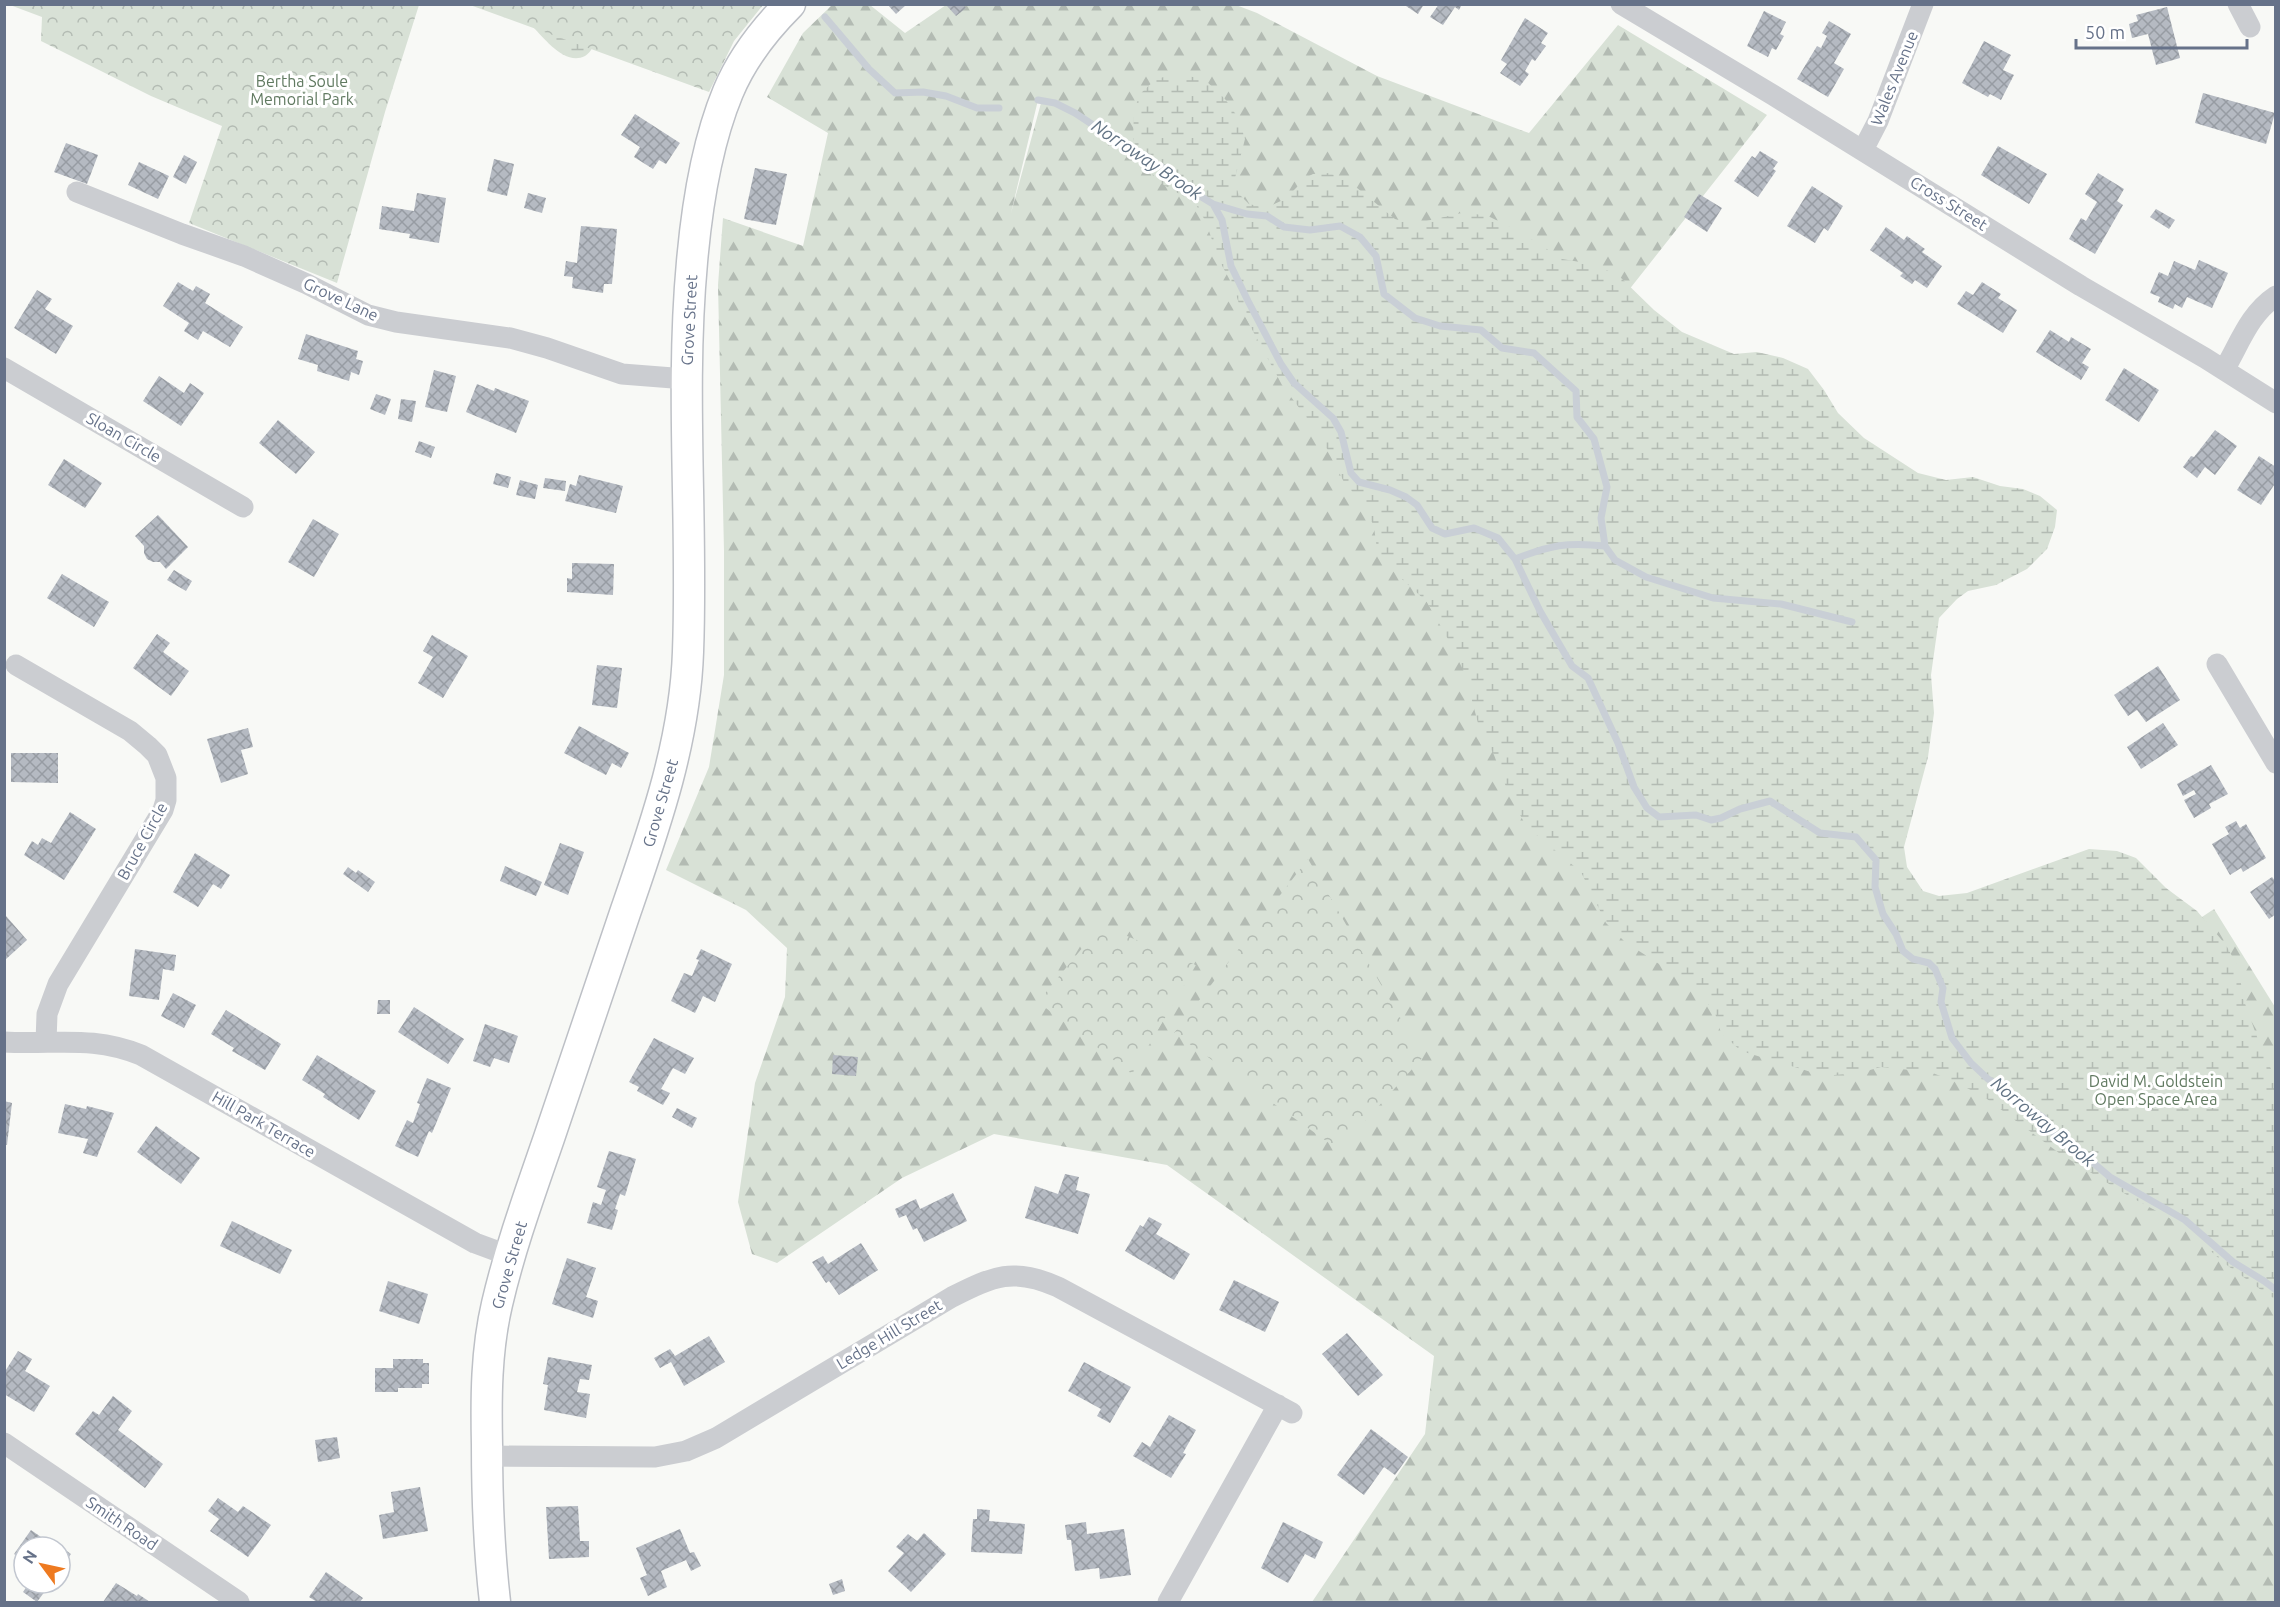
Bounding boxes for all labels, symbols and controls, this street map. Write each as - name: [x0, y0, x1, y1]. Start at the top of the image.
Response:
- scale bar: [2076, 12, 2247, 50]
- text: 50 m: [2085, 22, 2125, 42]
- street label: Wales Avenue: [1867, 28, 1921, 128]
- park label: Bertha Soule Memorial Park: [250, 72, 354, 108]
- water label: Norroway Brook: [1089, 115, 1207, 204]
- street label: Cross Street: [1907, 172, 1991, 234]
- street label: Grove Street: [678, 273, 700, 366]
- street label: Grove Lane: [301, 274, 381, 324]
- street label: Sloan Circle: [83, 408, 165, 466]
- street label: Grove Street: [639, 756, 681, 849]
- street label: Bruce Circle: [113, 799, 171, 883]
- water label: Norroway Brook: [1988, 1072, 2100, 1171]
- park label: David M. Goldstein Open Space Area: [2089, 1072, 2223, 1108]
- street label: Hill Park Terrace: [209, 1087, 319, 1161]
- street label: Grove Street: [488, 1218, 530, 1311]
- street label: Ledge Hill Street: [833, 1295, 946, 1373]
- street label: Smith Road: [83, 1493, 161, 1553]
- north arrow: [12, 1535, 72, 1595]
- text: N: [19, 1547, 40, 1567]

